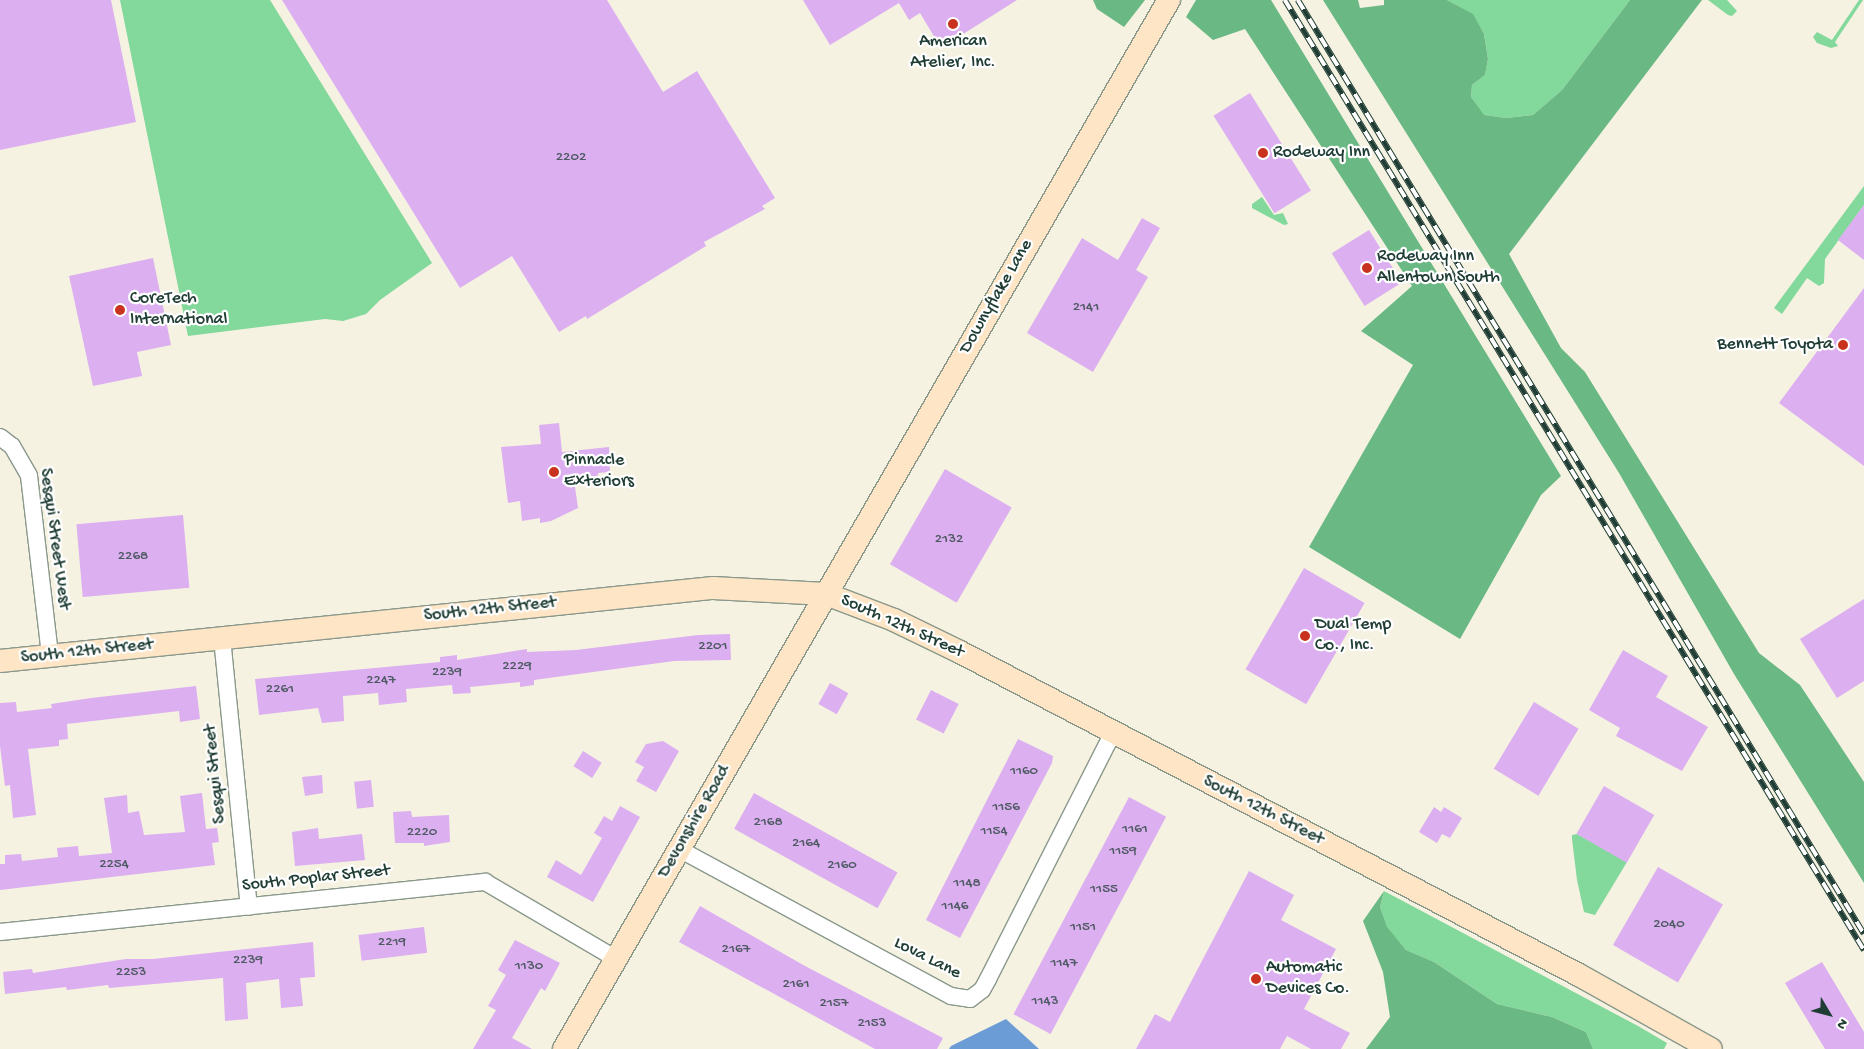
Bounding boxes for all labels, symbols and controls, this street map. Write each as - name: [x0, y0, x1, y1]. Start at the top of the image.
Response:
- marker: American Atelier, Inc.: [947, 18, 959, 30]
- place label: American Atelier, Inc.: [910, 32, 996, 74]
- place label: Rodeway Inn: [1273, 142, 1370, 164]
- marker: Rodeway Inn: [1257, 147, 1269, 159]
- house number: 2202: [556, 149, 586, 167]
- street label: Downyflake Lane: [956, 236, 1038, 358]
- place label: Rodeway Inn Allentown South: [1377, 247, 1500, 290]
- marker: Rodeway Inn Allentown South: [1361, 262, 1373, 274]
- place label: CoreTech International: [130, 289, 228, 332]
- house number: 2141: [1073, 299, 1099, 317]
- marker: CoreTech International: [114, 304, 126, 316]
- place label: Bennett Toyota: [1717, 334, 1833, 356]
- marker: Bennett Toyota: [1837, 339, 1849, 351]
- place label: Pinnacle Exteriors: [564, 451, 634, 494]
- marker: Pinnacle Exteriors: [548, 466, 560, 478]
- street label: Sesqui Street West: [33, 467, 75, 611]
- house number: 2132: [935, 531, 963, 549]
- house number: 2268: [118, 548, 148, 566]
- street label: South 12th Street: [837, 590, 967, 664]
- street label: South 12th Street: [423, 592, 557, 628]
- place label: Dual Temp Co., Inc.: [1315, 615, 1391, 658]
- marker: Dual Temp Co., Inc.: [1299, 630, 1311, 642]
- street label: South 12th Street: [20, 634, 154, 670]
- house number: 2201: [698, 638, 728, 656]
- house number: 2229: [502, 658, 532, 676]
- house number: 2239: [432, 664, 462, 682]
- house number: 2247: [366, 672, 396, 690]
- house number: 2261: [266, 681, 294, 699]
- street label: Sesqui Street: [200, 723, 232, 825]
- street label: Devonshire Road: [654, 762, 736, 882]
- house number: 1160: [1010, 763, 1038, 781]
- street label: South 12th Street: [1199, 771, 1327, 851]
- house number: 1156: [992, 799, 1020, 817]
- house number: 2168: [753, 814, 783, 832]
- house number: 1161: [1122, 821, 1148, 839]
- house number: 1154: [980, 823, 1008, 841]
- house number: 2220: [407, 824, 437, 842]
- house number: 2164: [792, 835, 820, 853]
- house number: 1159: [1109, 843, 1137, 861]
- house number: 2254: [99, 856, 129, 874]
- house number: 2160: [827, 857, 857, 875]
- street label: South Poplar Street: [241, 861, 391, 897]
- house number: 1148: [953, 875, 981, 893]
- house number: 1155: [1090, 881, 1118, 899]
- house number: 1146: [942, 898, 968, 916]
- house number: 2040: [1653, 916, 1685, 934]
- house number: 1151: [1070, 919, 1096, 937]
- street label: Lova Lane: [890, 933, 964, 985]
- house number: 2219: [378, 934, 406, 952]
- house number: 2167: [722, 941, 750, 959]
- house number: 2239: [233, 952, 263, 970]
- house number: 1147: [1050, 955, 1078, 973]
- house number: 1130: [515, 958, 543, 976]
- place label: Automatic Devices Co.: [1266, 958, 1350, 1001]
- house number: 2253: [116, 964, 146, 982]
- marker: Automatic Devices Co.: [1250, 973, 1262, 985]
- house number: 2161: [782, 976, 810, 994]
- north arrow: [1804, 989, 1854, 1039]
- house number: 1143: [1032, 993, 1058, 1011]
- house number: 2157: [819, 995, 849, 1013]
- house number: 2153: [857, 1015, 887, 1033]
- text: N: [1832, 1015, 1851, 1032]

